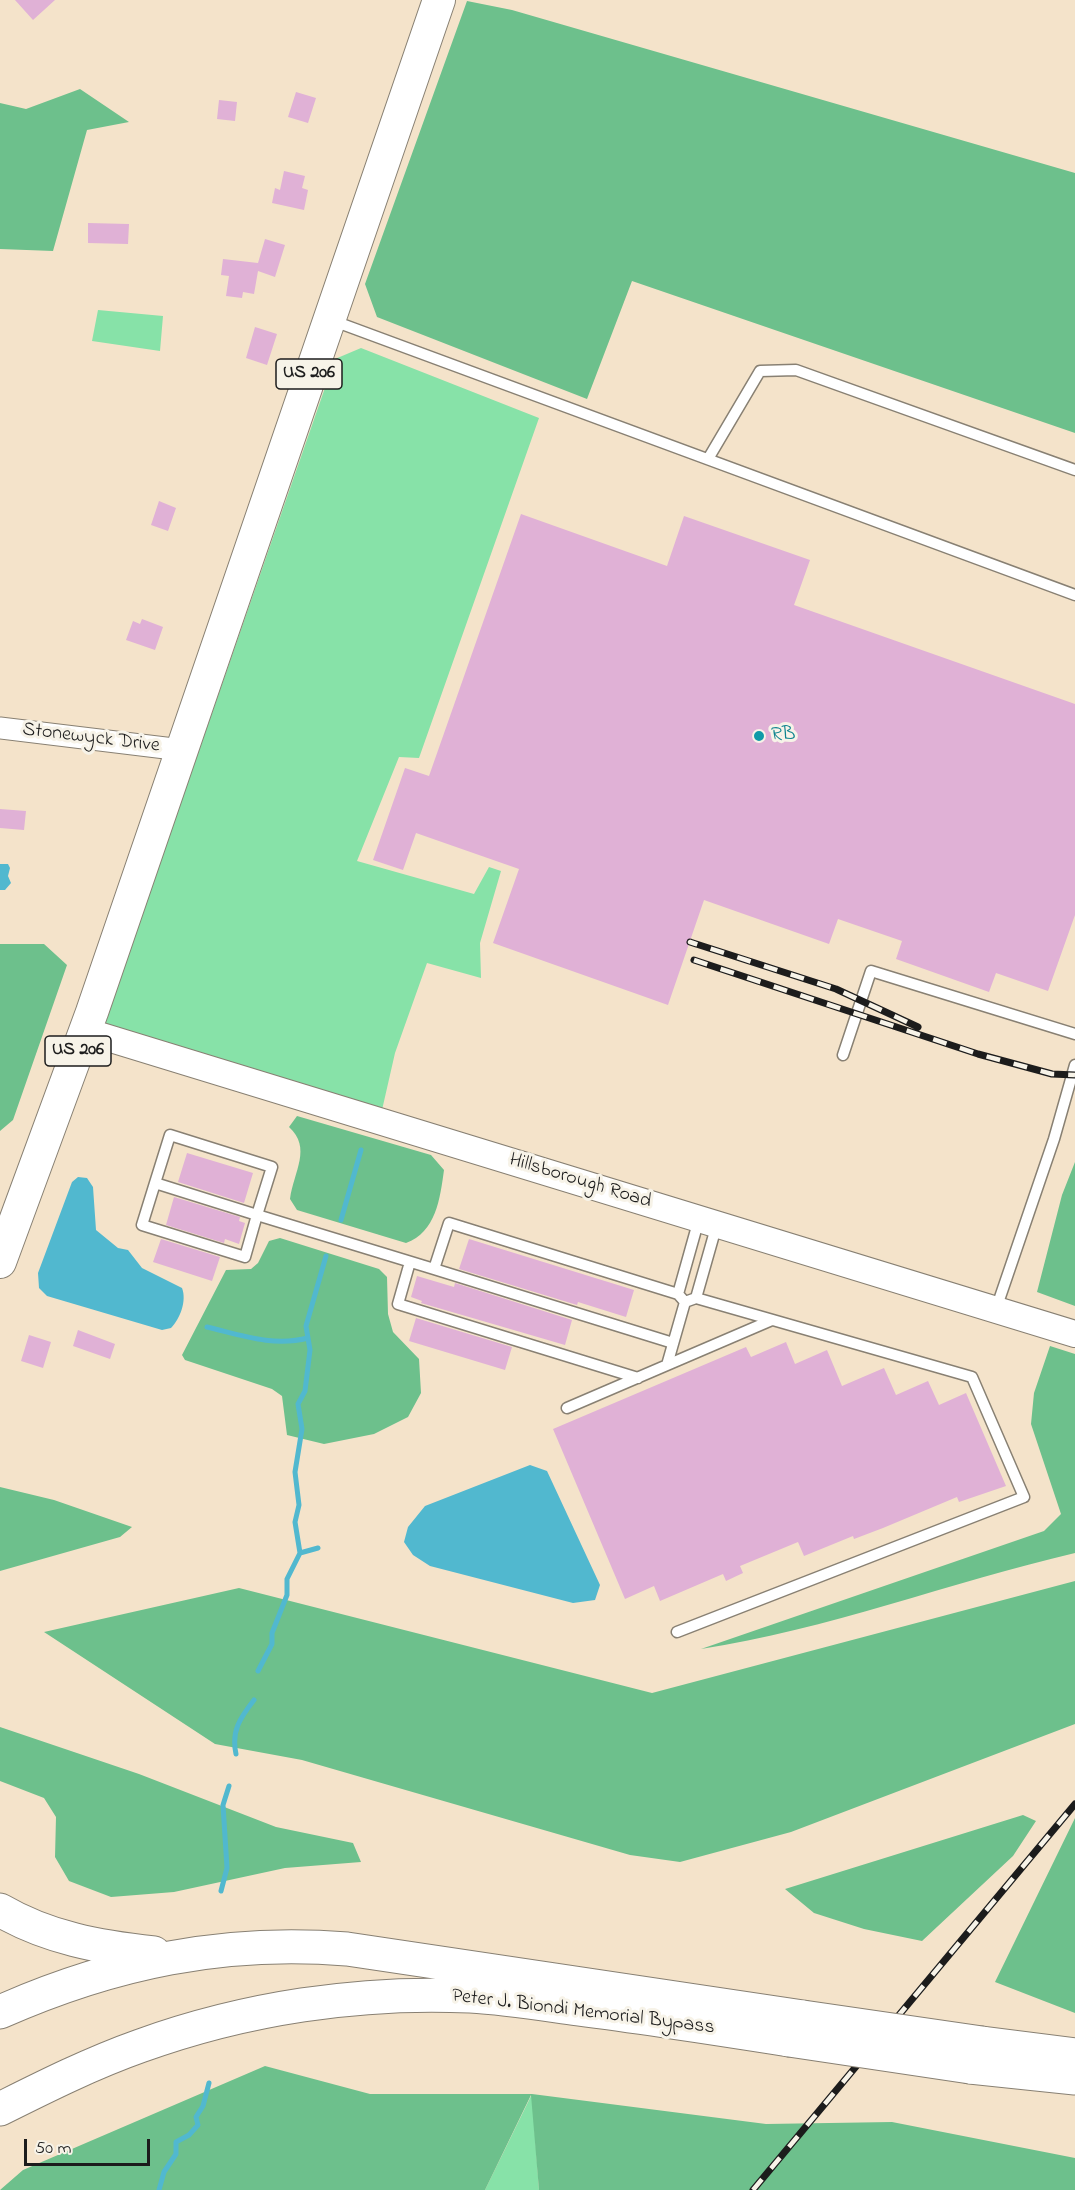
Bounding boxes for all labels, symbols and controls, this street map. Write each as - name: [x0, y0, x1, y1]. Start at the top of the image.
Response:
- road number: US 206: [276, 359, 342, 389]
- street label: Stonewyck Drive: [21, 719, 161, 759]
- place label: RB: [771, 724, 796, 748]
- marker: RB: [752, 729, 766, 743]
- road number: US 206: [45, 1036, 111, 1066]
- street label: Hillsborough Road: [506, 1149, 654, 1215]
- street label: Peter J. Biondi Memorial Bypass: [450, 1985, 716, 2041]
- scale bar: [27, 2127, 153, 2165]
- text: 50 m: [35, 2136, 72, 2162]

